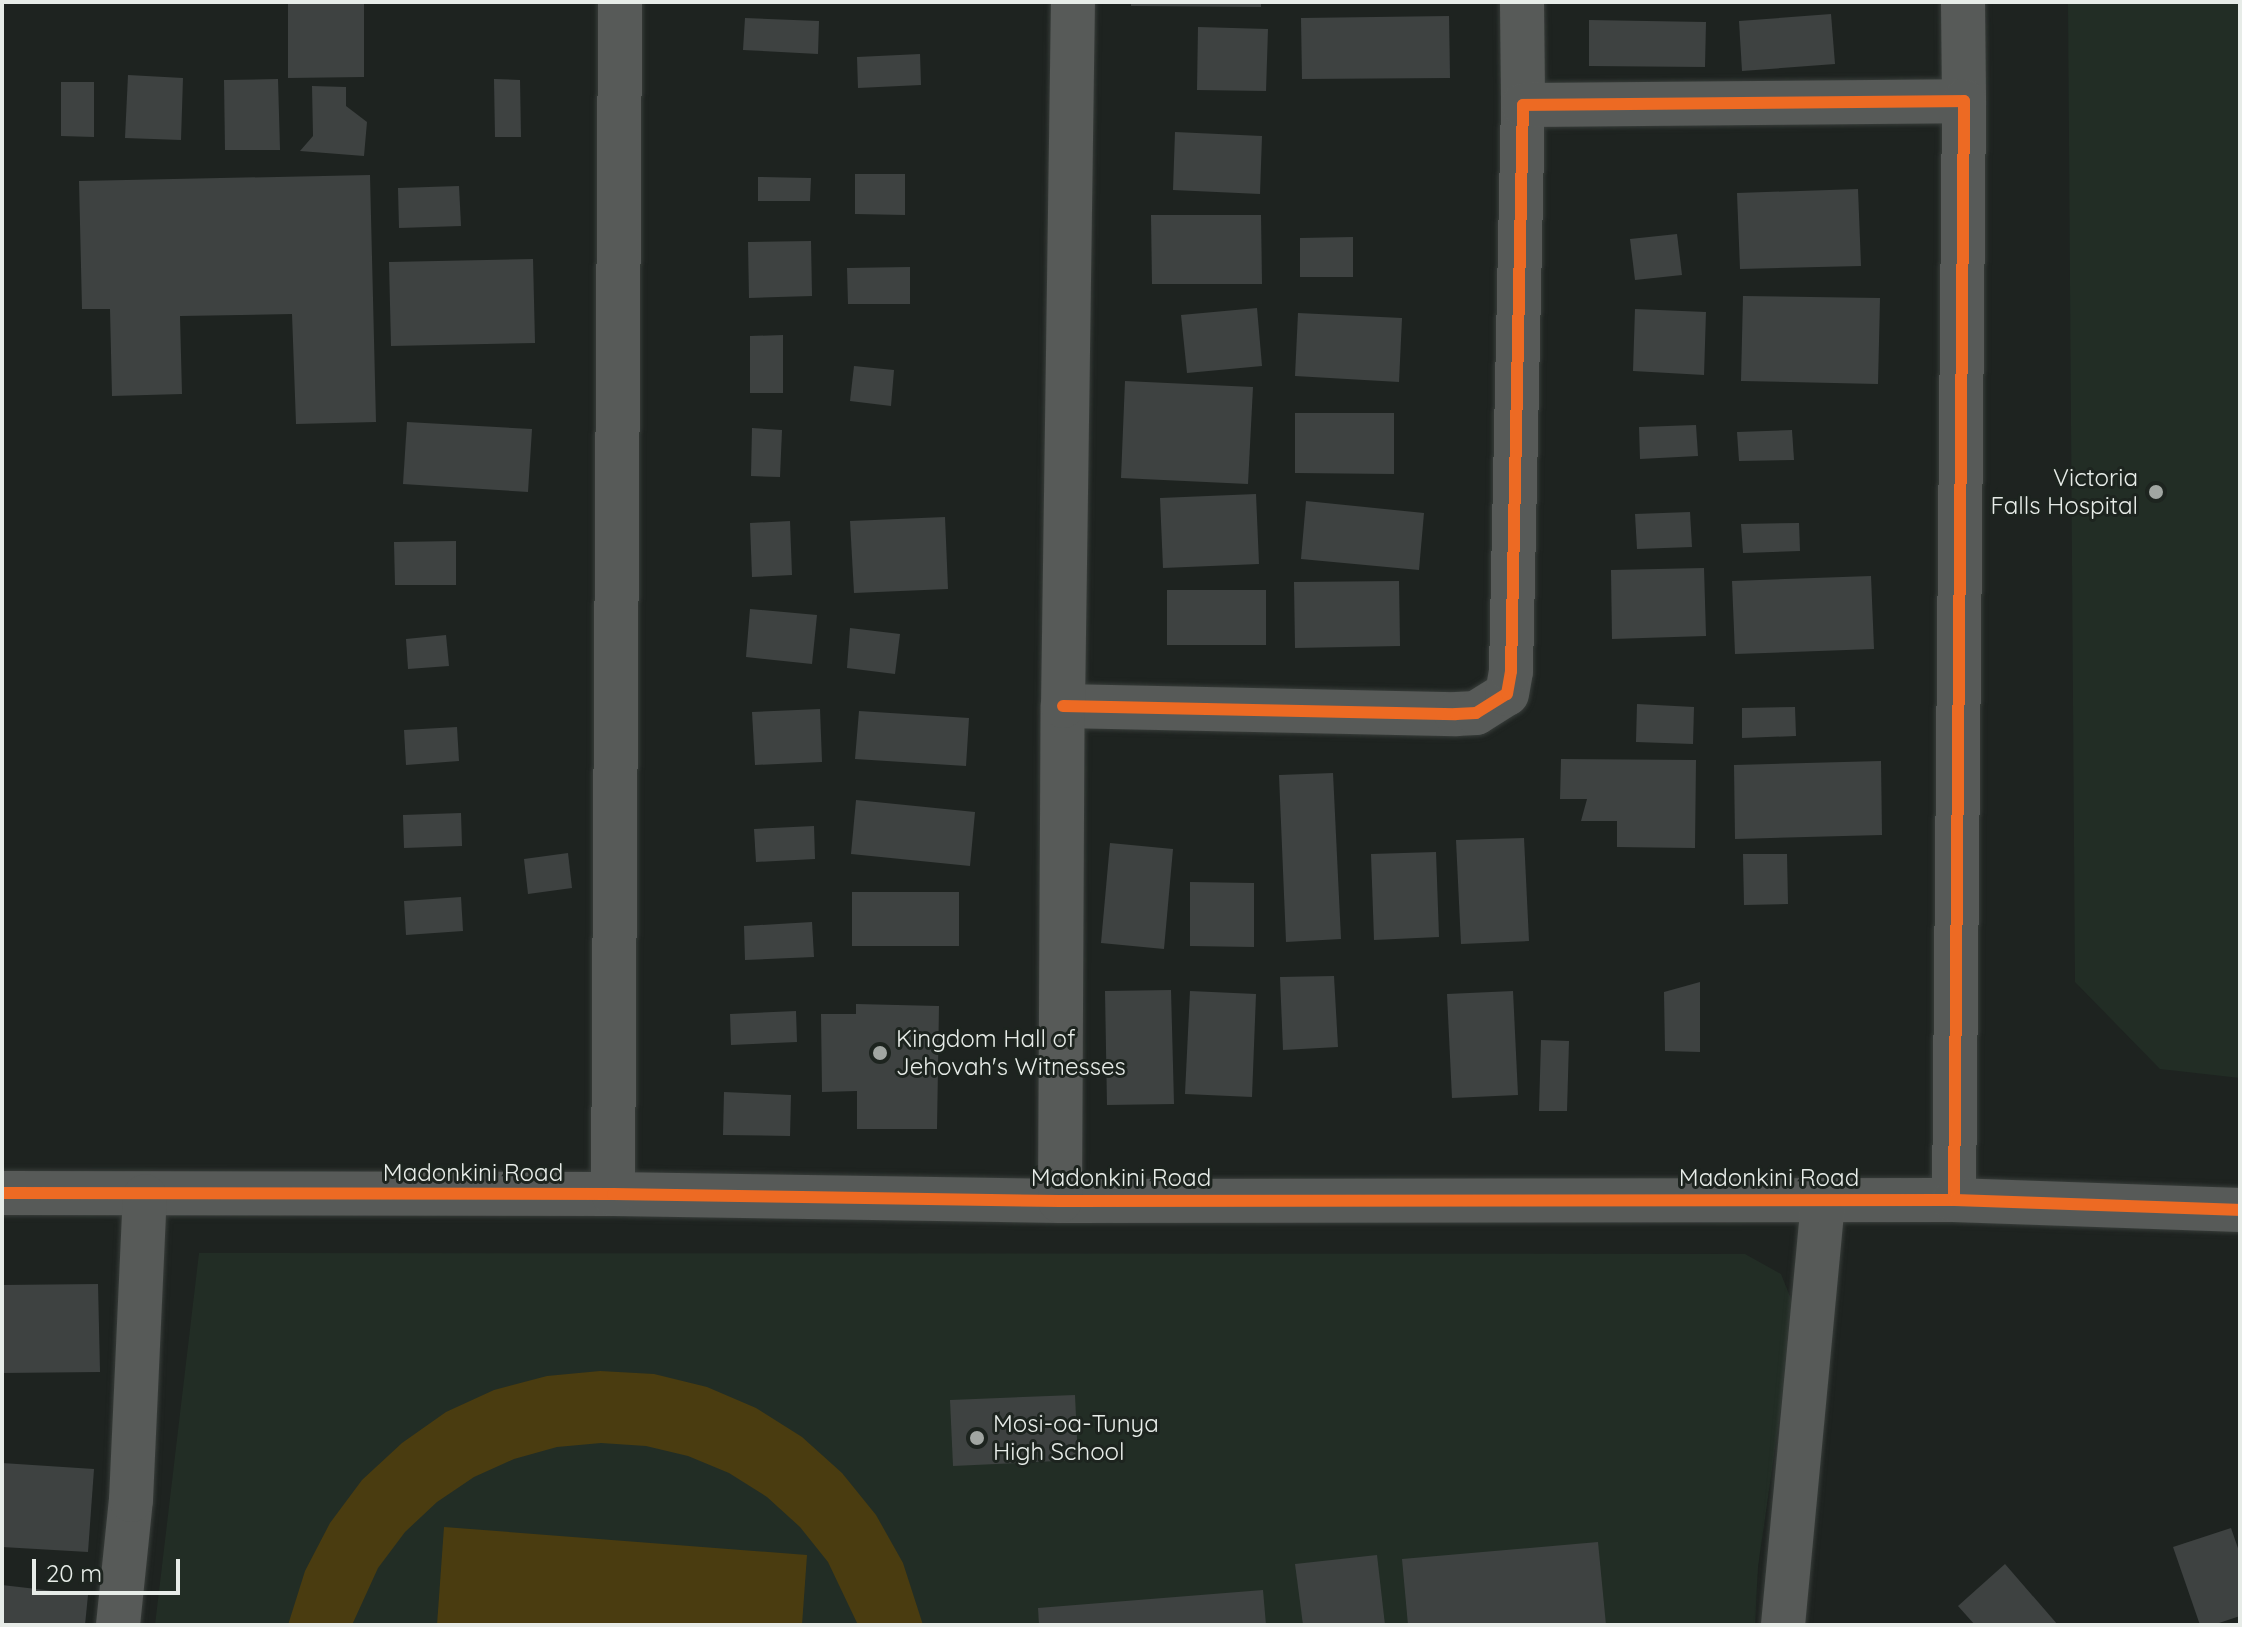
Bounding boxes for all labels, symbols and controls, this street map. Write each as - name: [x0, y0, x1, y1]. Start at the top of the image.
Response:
- place label: Victoria Falls Hospital: [1991, 464, 2138, 520]
- marker: Victoria Falls Hospital: [2145, 481, 2167, 503]
- place label: Kingdom Hall of Jehovah's Witnesses: [896, 1025, 1126, 1081]
- marker: Kingdom Hall of Jehovah's Witnesses: [871, 1044, 889, 1062]
- street label: Madonkini Road: [383, 1159, 563, 1187]
- street label: Madonkini Road: [1031, 1164, 1211, 1192]
- street label: Madonkini Road: [1679, 1164, 1859, 1192]
- place label: Mosi-oa-Tunya High School: [993, 1410, 1159, 1466]
- marker: Mosi-oa-Tunya High School: [968, 1429, 986, 1447]
- scale bar: [36, 1543, 184, 1593]
- text: 20 m: [46, 1558, 102, 1588]

